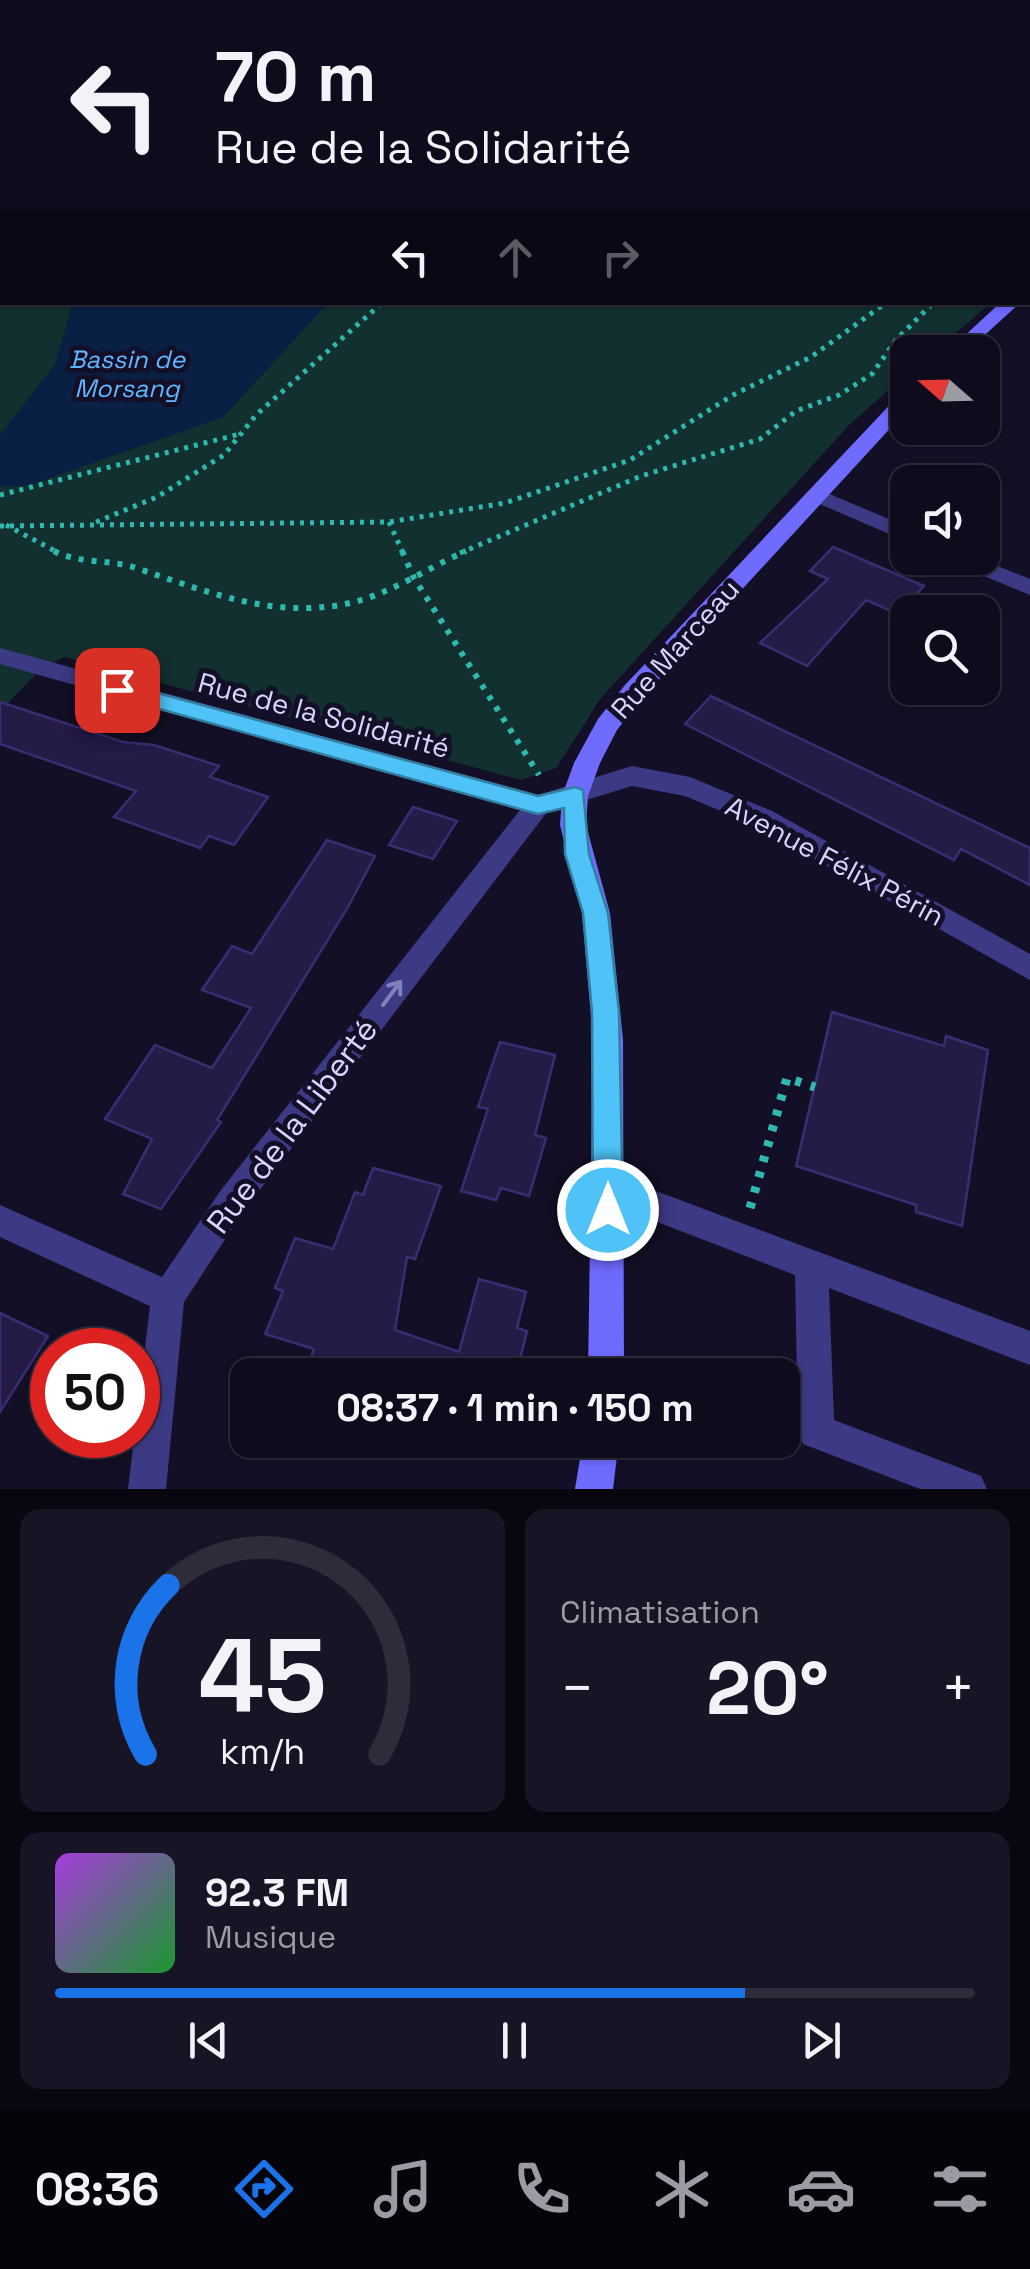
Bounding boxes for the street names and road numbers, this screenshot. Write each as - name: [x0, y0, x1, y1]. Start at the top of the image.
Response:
- street label: Rue Marceau: [603, 572, 747, 726]
- street label: Rue de la Solidarité: [194, 664, 454, 766]
- street label: Avenue Félix Périn: [719, 788, 951, 934]
- street label: Rue de la Liberté: [198, 1010, 386, 1242]

